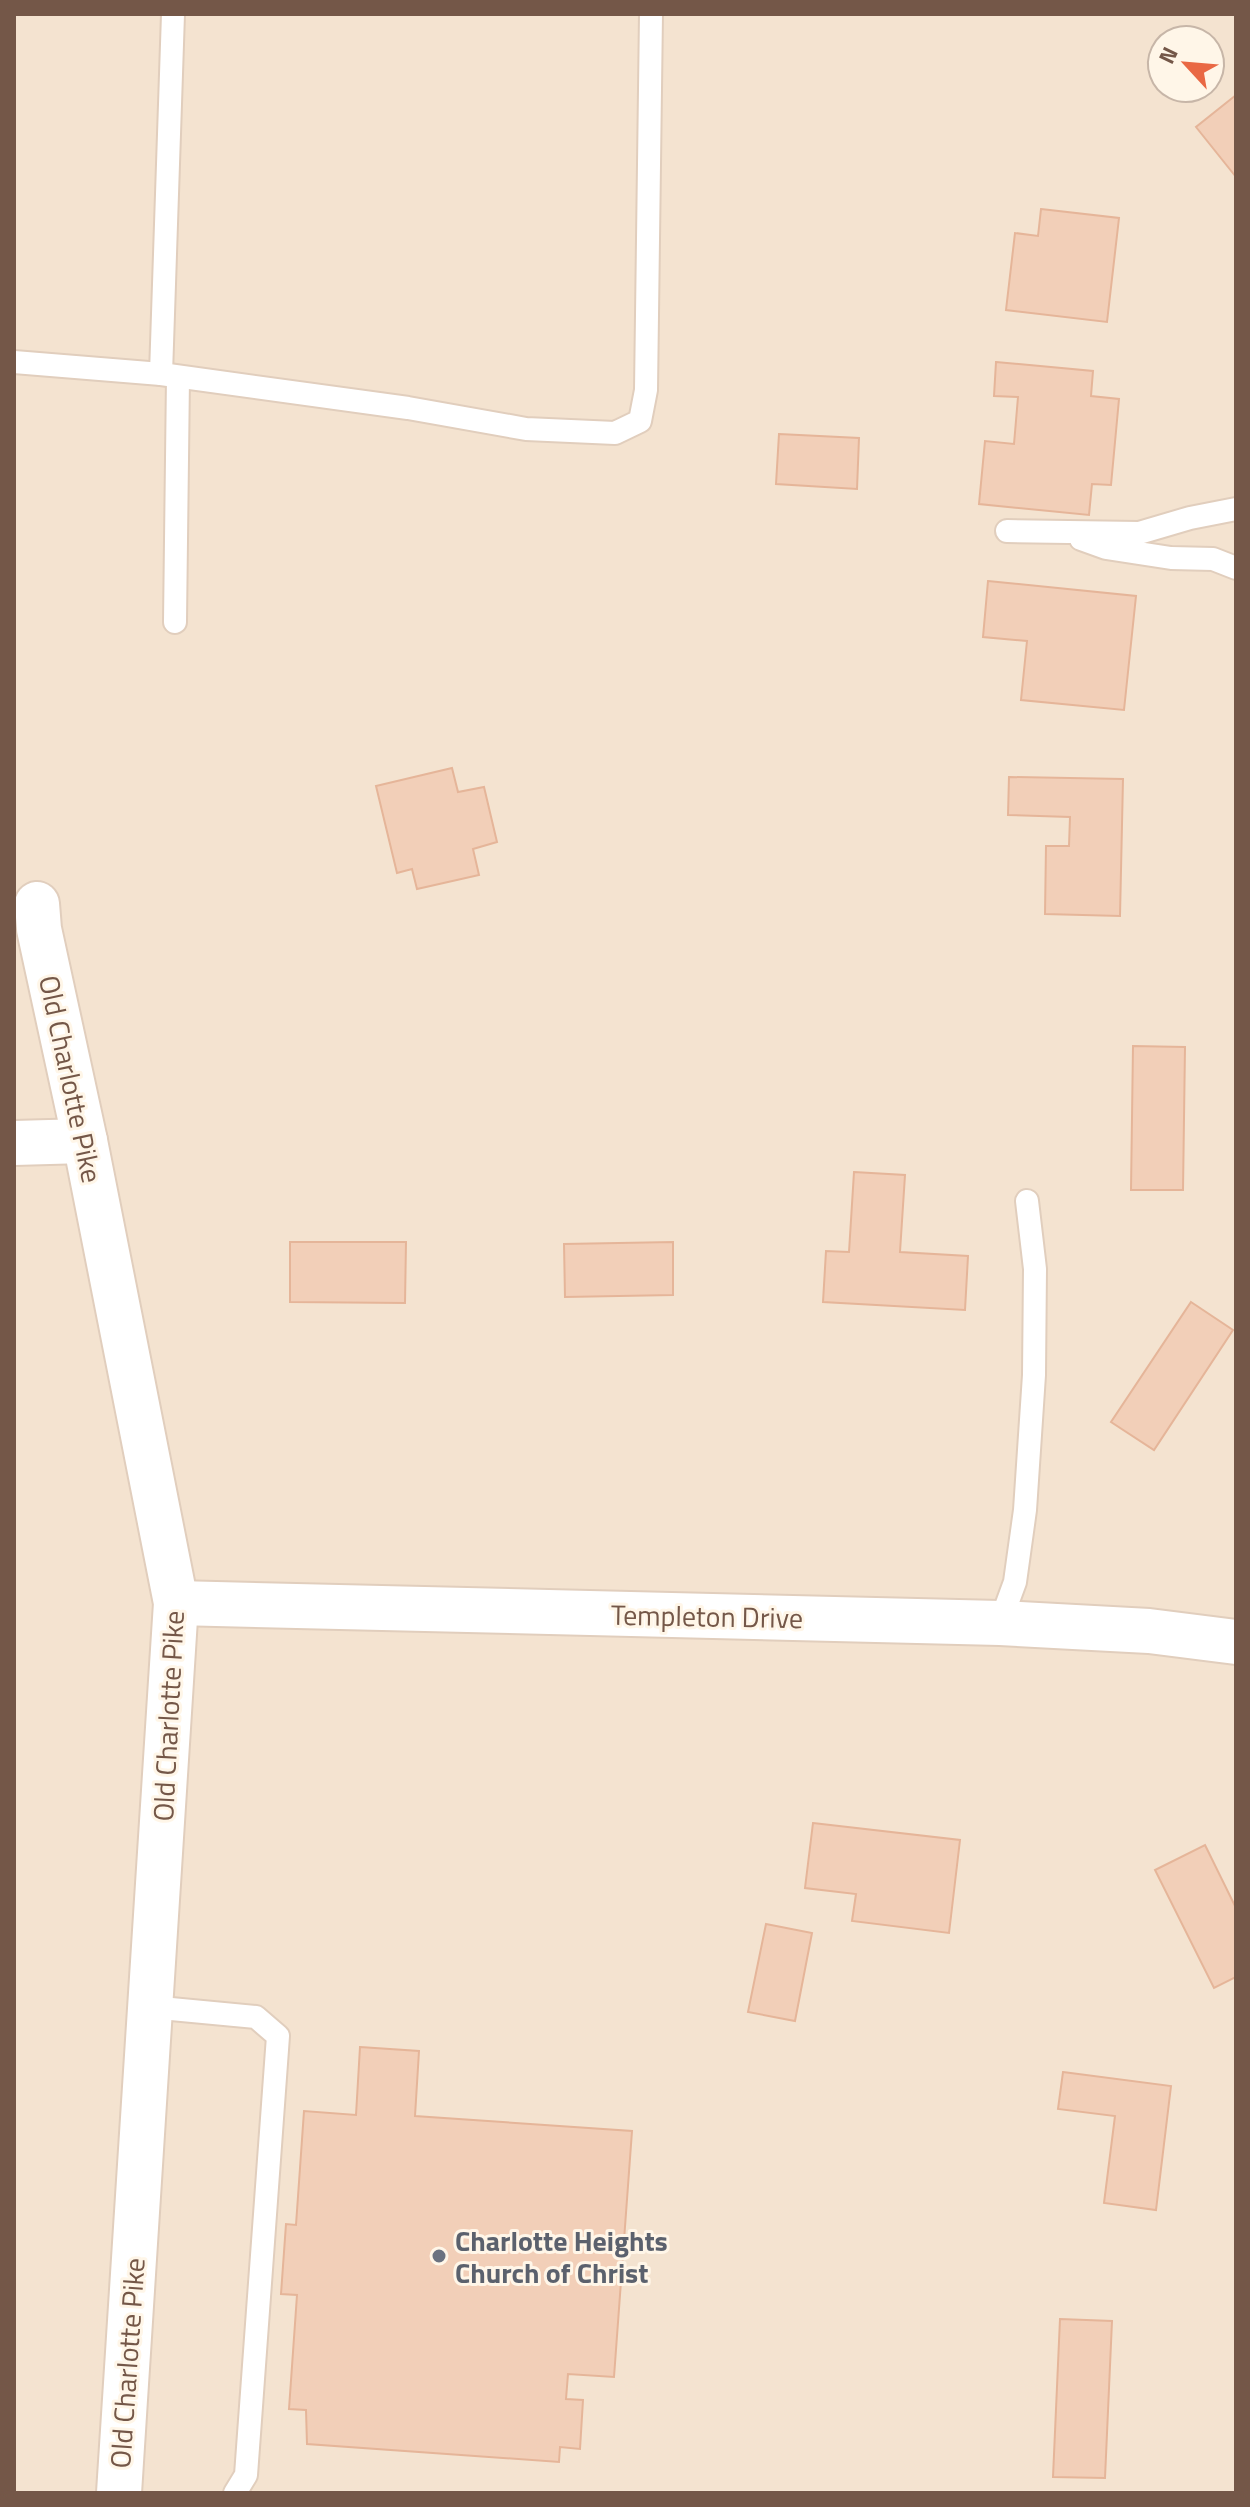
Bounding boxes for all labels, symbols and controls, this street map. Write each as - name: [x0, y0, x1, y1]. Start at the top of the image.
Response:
- north arrow: [1146, 24, 1226, 104]
- text: N: [1149, 41, 1187, 70]
- street label: Old Charlotte Pike: [28, 971, 114, 1187]
- street label: Templeton Drive: [611, 1593, 803, 1639]
- street label: Old Charlotte Pike: [141, 1610, 195, 1822]
- place label: Charlotte Heights Church of Christ: [455, 2219, 668, 2294]
- marker: Charlotte Heights Church of Christ: [430, 2247, 448, 2265]
- street label: Old Charlotte Pike: [98, 2256, 156, 2470]

